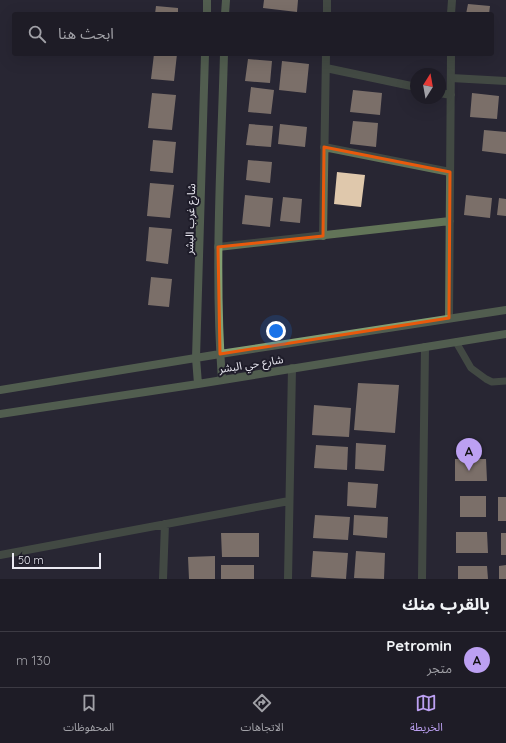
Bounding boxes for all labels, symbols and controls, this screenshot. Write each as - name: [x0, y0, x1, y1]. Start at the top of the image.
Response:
- search box: [12, 12, 494, 56]
- icon: search: [26, 23, 48, 45]
- text: ابحث هنا: [58, 24, 114, 43]
- north arrow: [410, 68, 446, 104]
- street label: شارع غرب البشر: [182, 183, 199, 256]
- your location: [266, 321, 286, 341]
- street label: شارع حي البشر: [217, 352, 285, 379]
- pin: A: [456, 438, 482, 471]
- scale bar: [12, 551, 101, 570]
- text: 50 m: [18, 553, 44, 567]
- text: بالقرب منك: [402, 593, 490, 614]
- text: Petromin: [386, 636, 452, 655]
- text: 130 m: [16, 652, 51, 668]
- text: A: [473, 652, 481, 668]
- text: متجر: [427, 660, 452, 676]
- tab: المحفوظات: [63, 692, 114, 739]
- tab: الاتجاهات: [241, 692, 284, 739]
- tab: الخريطة: [410, 692, 443, 739]

